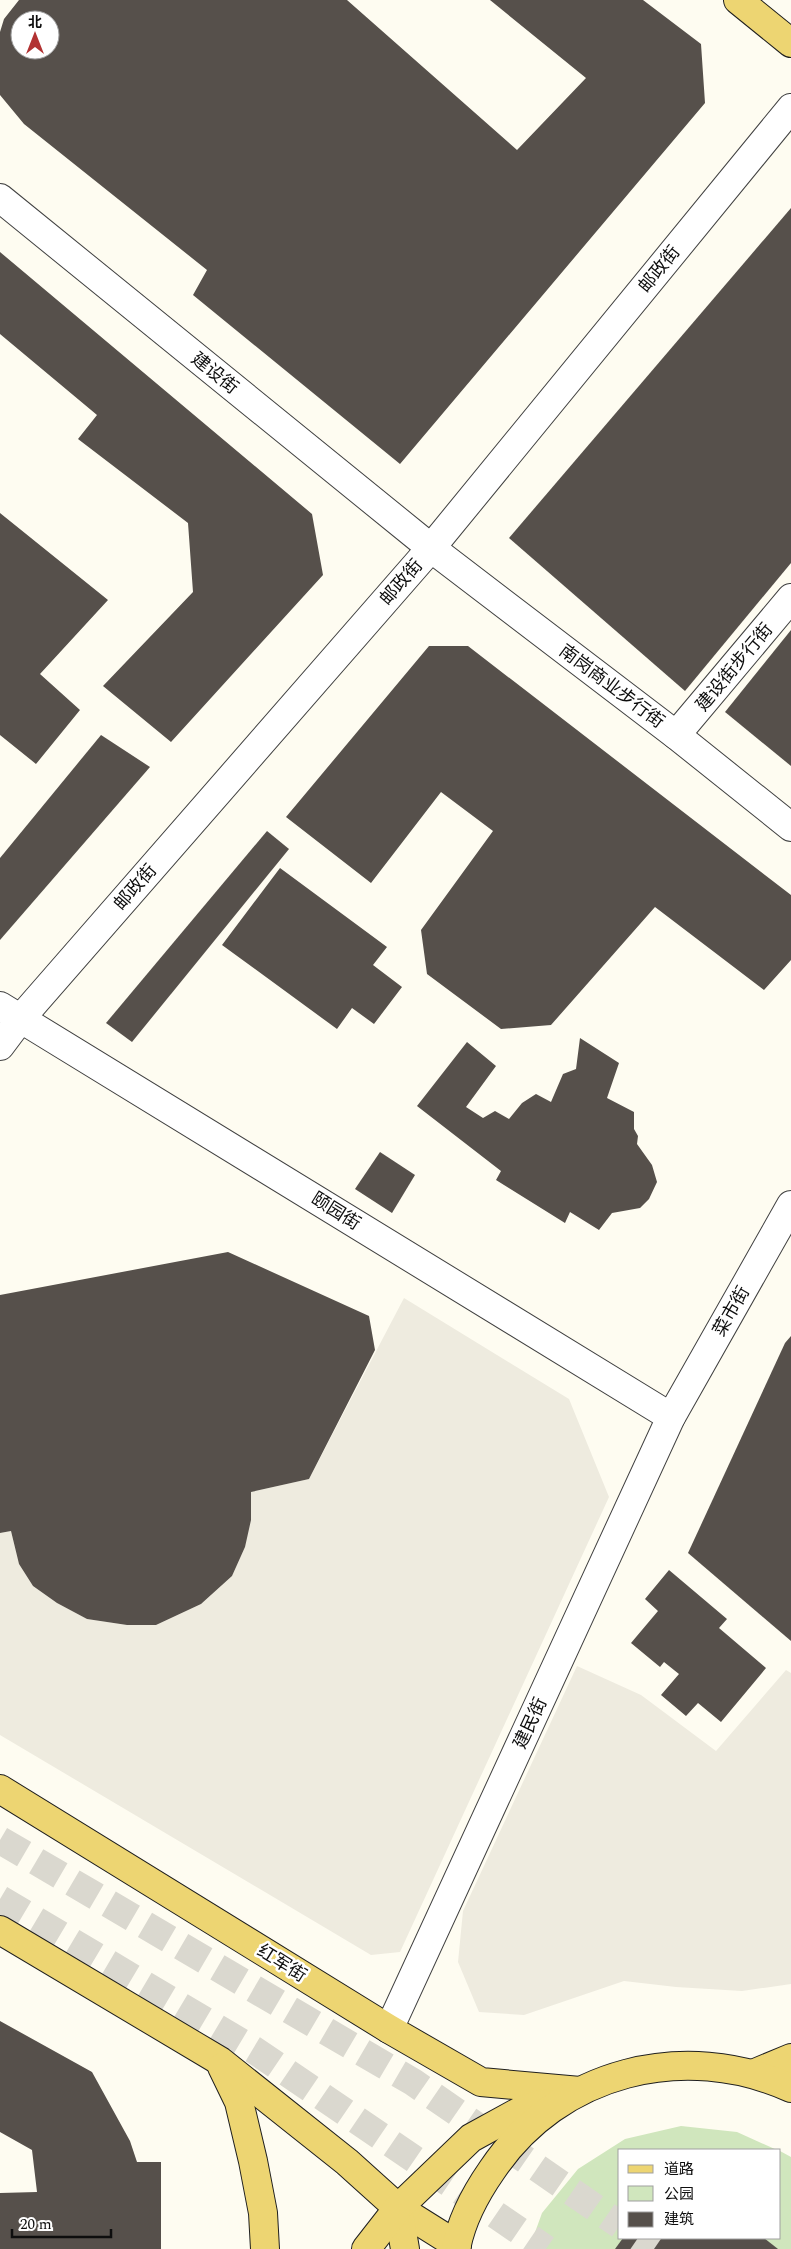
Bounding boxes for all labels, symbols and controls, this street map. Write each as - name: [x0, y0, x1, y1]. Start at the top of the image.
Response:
- north arrow: [10, 10, 60, 60]
- text: 北: [28, 12, 42, 33]
- street label: 邮政街: [632, 240, 687, 299]
- street label: 建设街: [185, 346, 244, 401]
- street label: 邮政街: [373, 553, 429, 612]
- street label: 建设街步行街: [689, 617, 779, 717]
- street label: 南岗商业步行街: [553, 638, 670, 735]
- street label: 邮政街: [107, 858, 163, 917]
- street label: 颐园街: [306, 1186, 366, 1237]
- street label: 菜市街: [706, 1281, 757, 1341]
- street label: 建民街: [507, 1693, 554, 1753]
- street label: 红军街: [252, 1938, 312, 1989]
- legend: [618, 2149, 781, 2239]
- text: 道路: [664, 2158, 694, 2181]
- text: 公园: [664, 2183, 694, 2206]
- scale bar: [12, 2206, 111, 2238]
- text: 建筑: [664, 2208, 694, 2231]
- text: 20 m: [20, 2213, 52, 2236]

